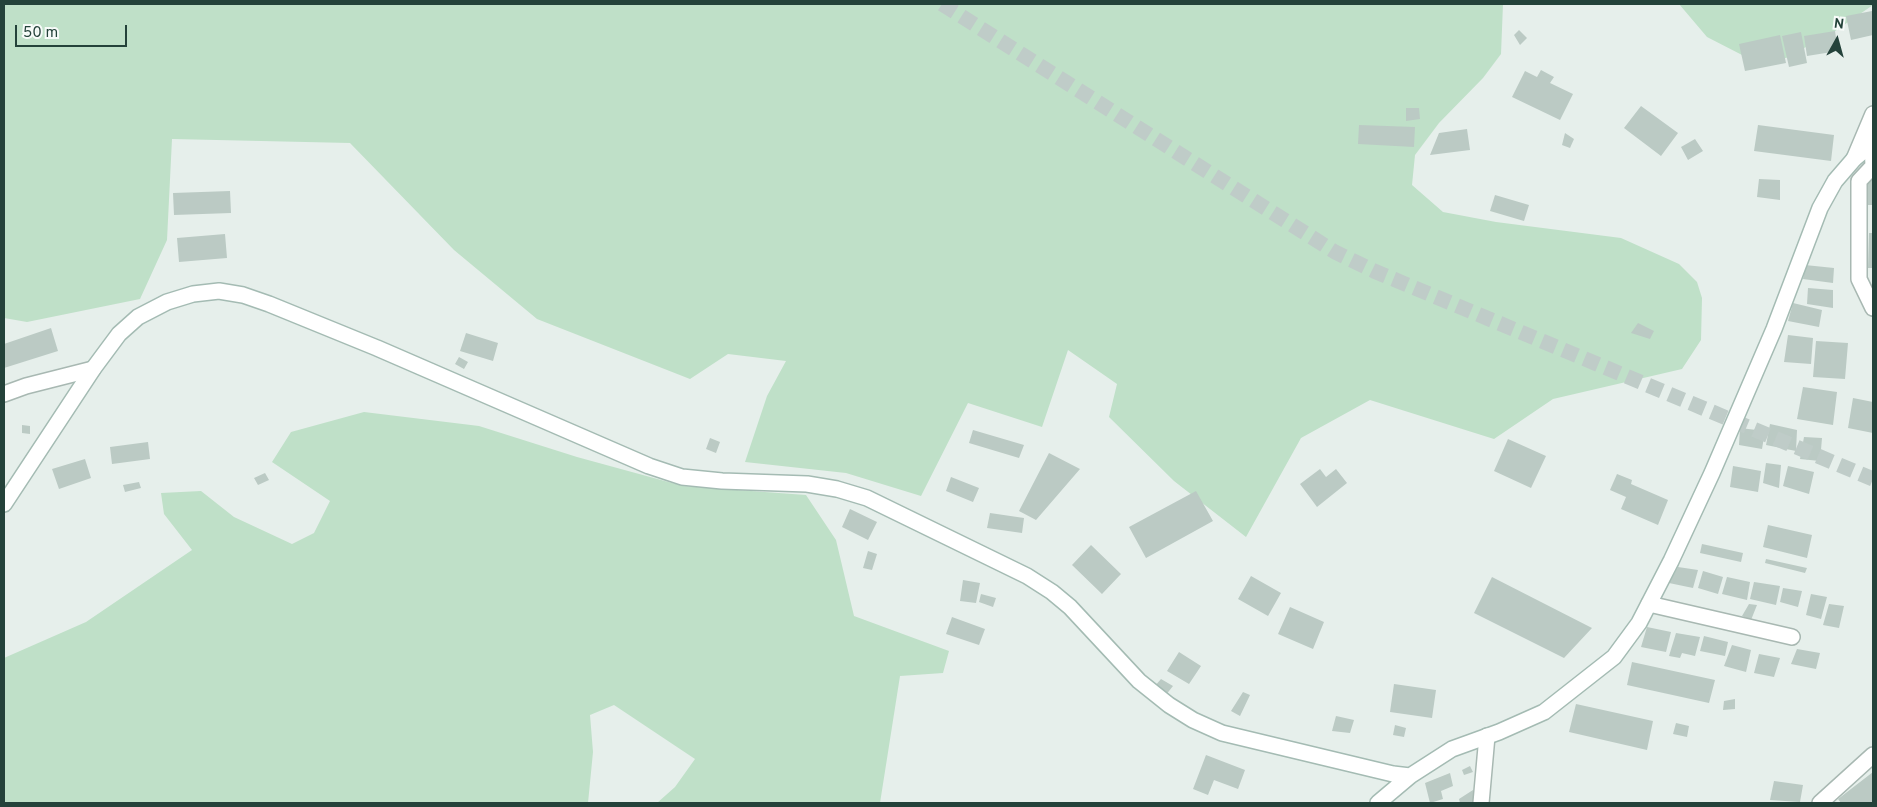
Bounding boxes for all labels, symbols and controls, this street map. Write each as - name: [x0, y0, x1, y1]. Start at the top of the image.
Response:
- scale bar: [18, 15, 130, 47]
- north arrow: [1812, 15, 1862, 65]
- text: N: [1833, 16, 1845, 34]
- text: 50 m: [23, 24, 58, 43]

